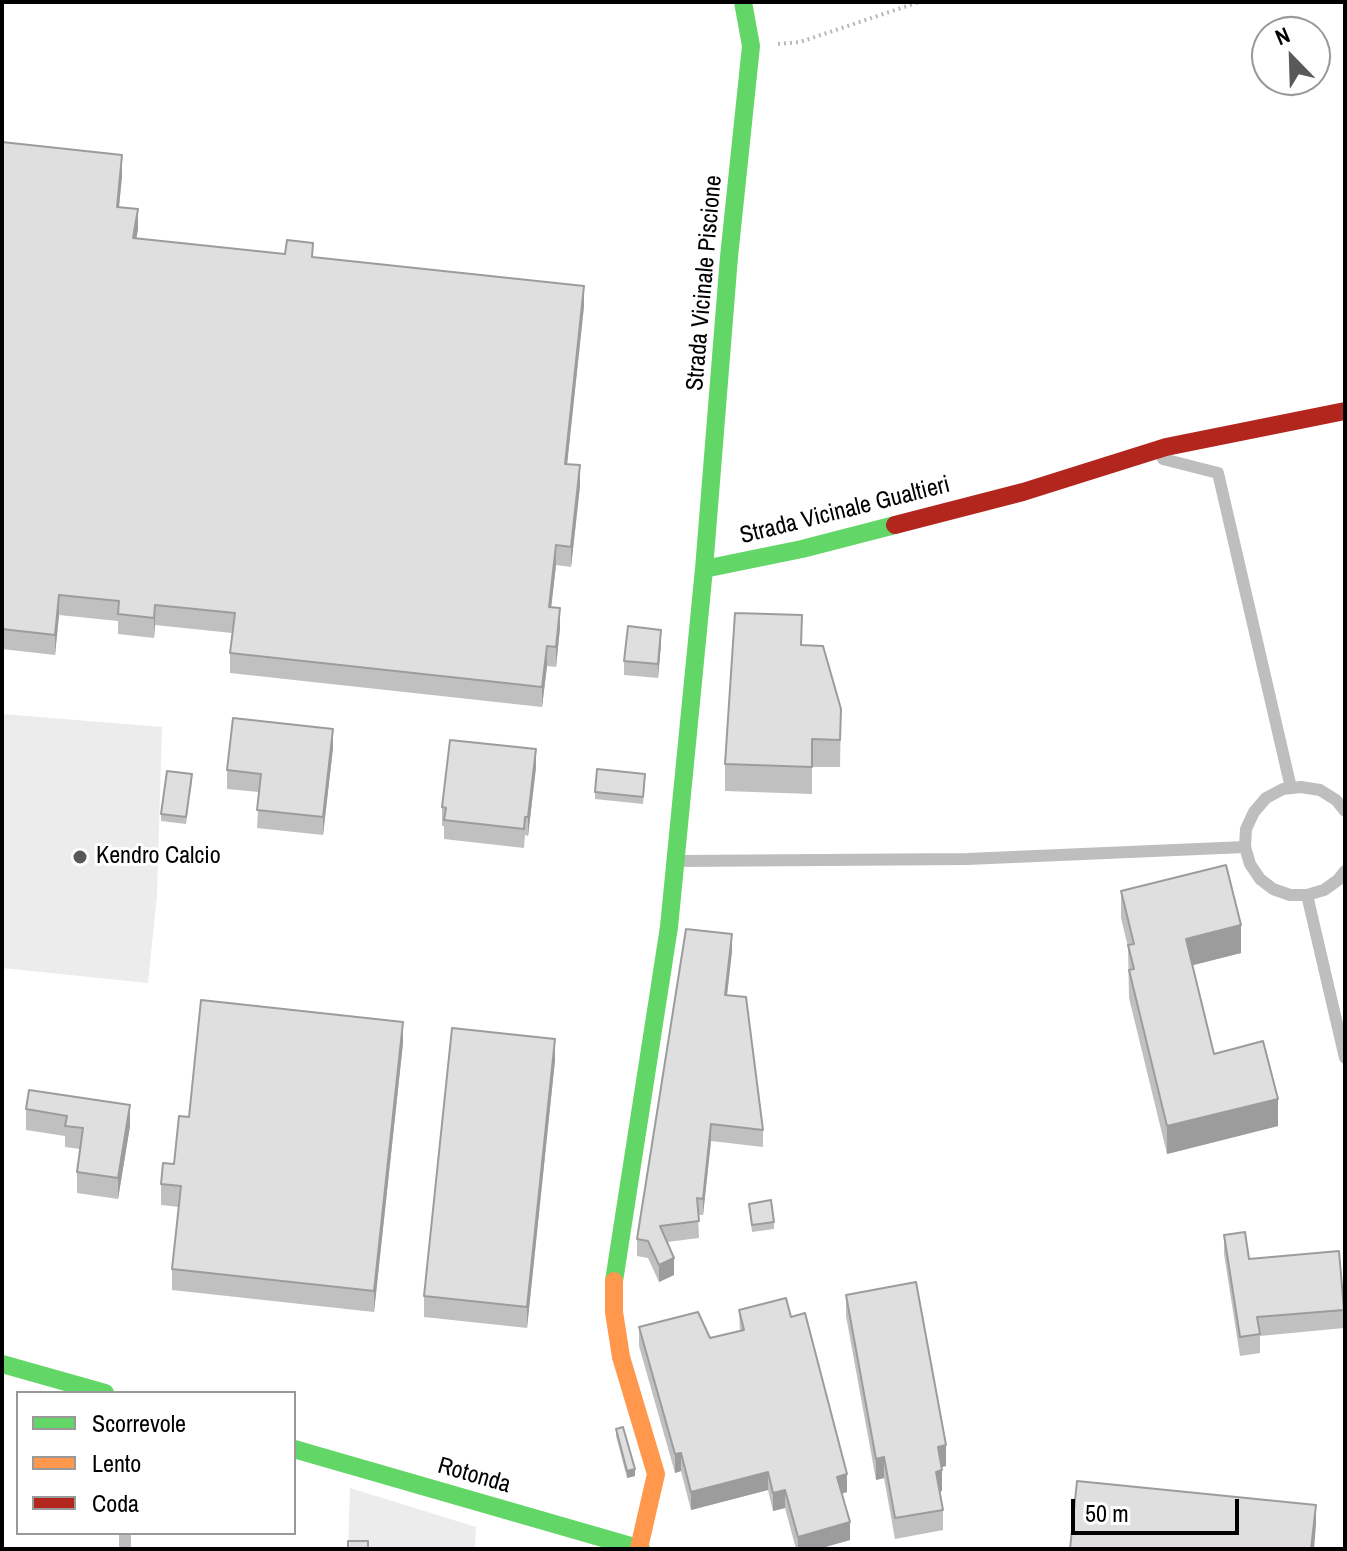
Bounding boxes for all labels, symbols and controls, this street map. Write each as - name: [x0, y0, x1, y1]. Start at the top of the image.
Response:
- north arrow: [1251, 16, 1331, 96]
- text: N: [1271, 19, 1294, 52]
- street label: Strada Vicinale Piscione: [681, 174, 729, 392]
- street label: Strada Vicinale Gualtieri: [737, 471, 953, 551]
- place label: Kendro Calcio: [96, 843, 221, 871]
- marker: Kendro Calcio: [71, 848, 89, 866]
- legend: [16, 1391, 296, 1535]
- text: Scorrevole: [92, 1407, 186, 1439]
- text: Lento: [92, 1447, 141, 1479]
- street label: Rotonda: [434, 1452, 514, 1500]
- scale bar: [1075, 1483, 1243, 1533]
- text: Coda: [92, 1487, 139, 1519]
- text: 50 m: [1085, 1497, 1129, 1529]

